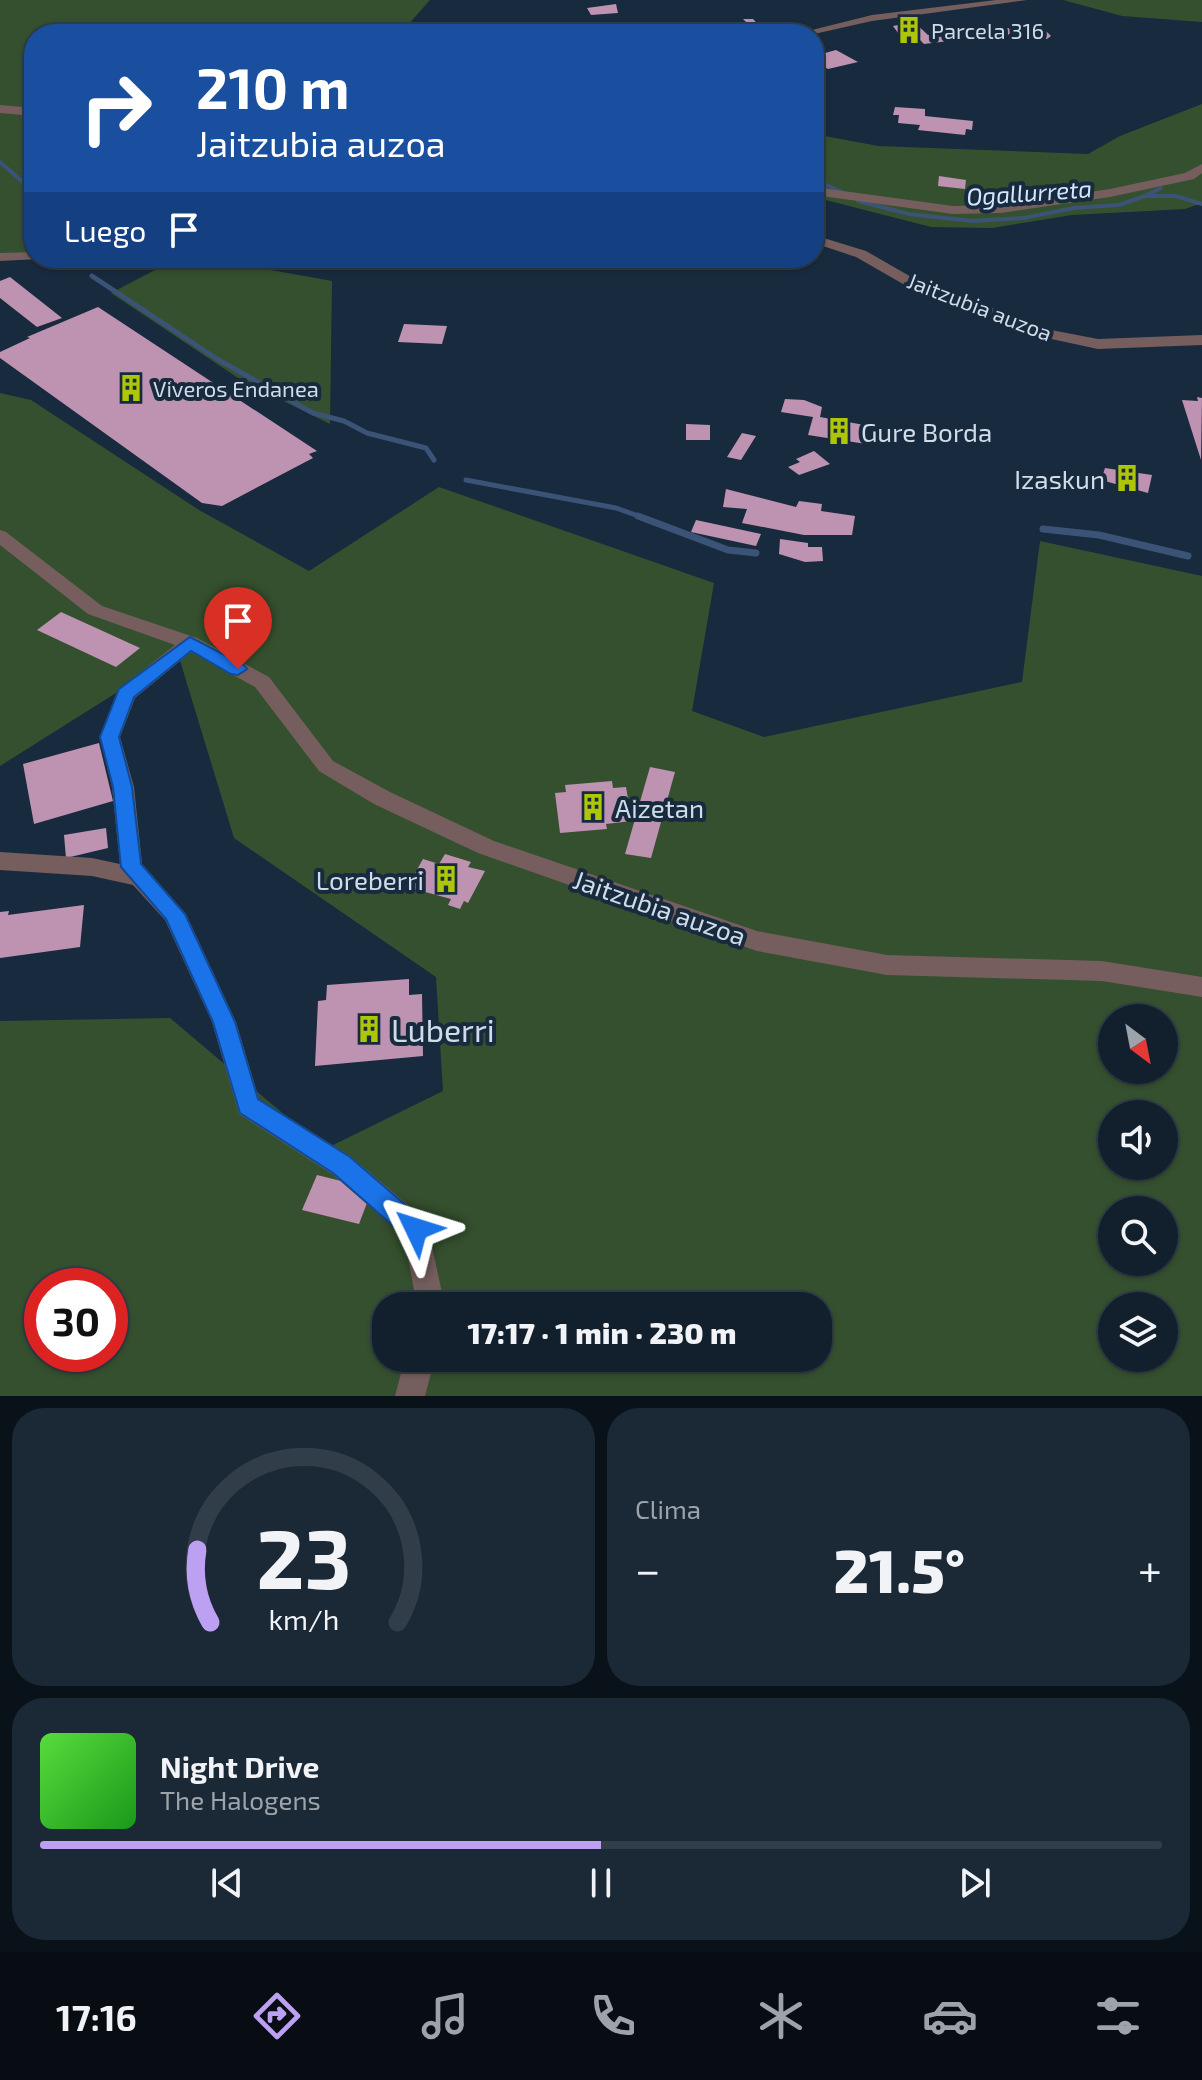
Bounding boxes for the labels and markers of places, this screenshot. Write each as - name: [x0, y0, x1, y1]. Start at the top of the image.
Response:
- building icon: Parcela 316: [894, 15, 924, 45]
- place label: Parcela 316: [931, 17, 1044, 43]
- building icon: Viveros Endanea: [116, 373, 146, 403]
- place label: Viveros Endanea: [153, 375, 319, 401]
- building icon: Gure Borda: [824, 416, 854, 446]
- place label: Gure Borda: [861, 416, 992, 447]
- place label: Izaskun: [1014, 463, 1105, 494]
- building icon: Izaskun: [1112, 463, 1142, 493]
- pin: [204, 587, 272, 669]
- building icon: Aizetan: [578, 792, 608, 822]
- place label: Aizetan: [615, 792, 704, 823]
- place label: Loreberri: [316, 864, 424, 895]
- building icon: Loreberri: [431, 864, 461, 894]
- place label: Luberri: [391, 1010, 495, 1048]
- building icon: Luberri: [354, 1014, 384, 1044]

